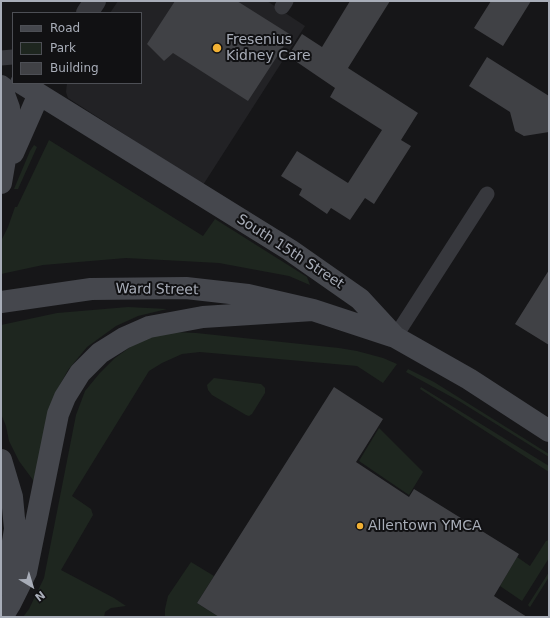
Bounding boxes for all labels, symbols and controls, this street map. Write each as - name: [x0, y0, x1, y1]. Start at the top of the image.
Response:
- legend: [12, 12, 142, 84]
- text: Road: [50, 21, 80, 35]
- place label: Fresenius Kidney Care: [226, 32, 311, 64]
- text: Park: [50, 41, 76, 55]
- marker: Fresenius Kidney Care: [211, 42, 223, 54]
- text: Building: [50, 61, 99, 75]
- street label: South 15th Street: [233, 211, 347, 293]
- street label: Ward Street: [115, 281, 199, 299]
- place label: Allentown YMCA: [368, 518, 482, 534]
- marker: Allentown YMCA: [355, 521, 365, 531]
- north arrow: [12, 566, 52, 606]
- text: N: [32, 588, 47, 604]

